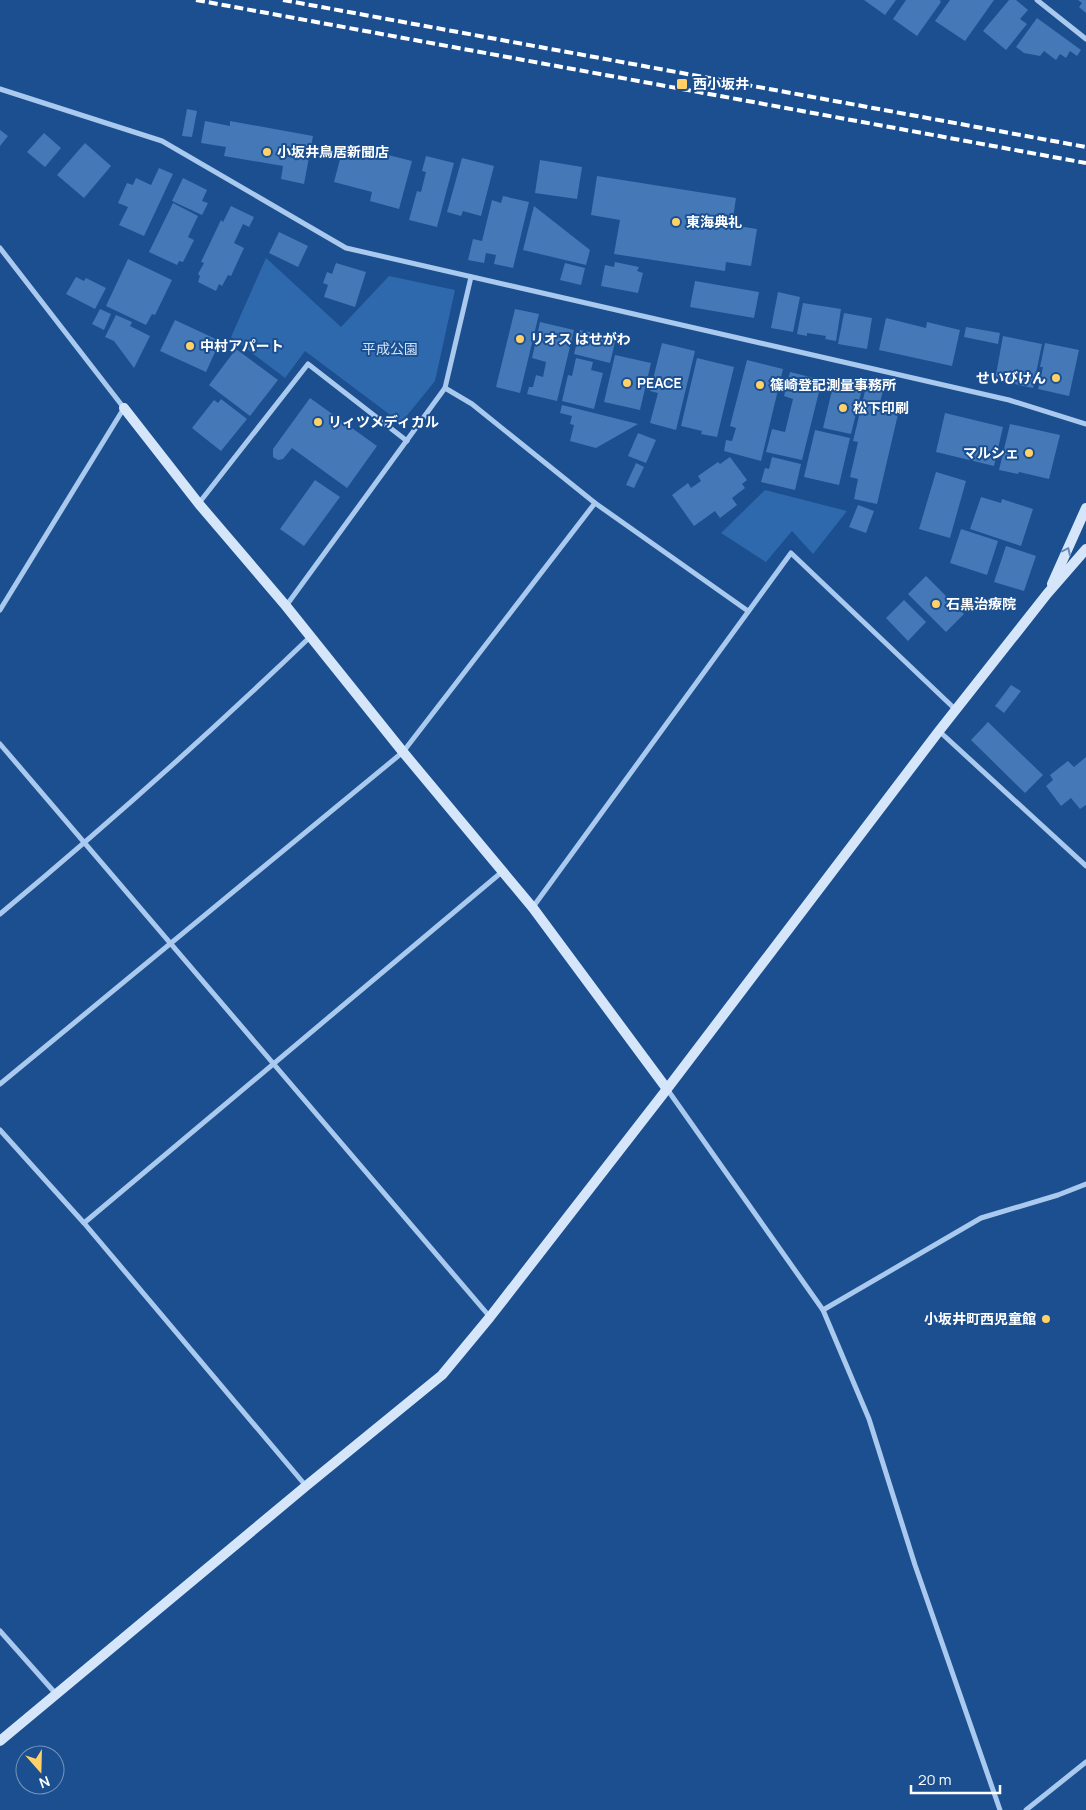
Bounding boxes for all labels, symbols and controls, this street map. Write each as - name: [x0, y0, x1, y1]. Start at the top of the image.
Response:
- place label: 西小坂井: [693, 74, 749, 93]
- marker: 西小坂井: [675, 77, 689, 91]
- place label: 小坂井鳥居新聞店: [277, 142, 389, 161]
- marker: 小坂井鳥居新聞店: [261, 146, 273, 158]
- place label: 東海典礼: [686, 212, 742, 231]
- marker: 東海典礼: [670, 216, 682, 228]
- place label: リオス はせがわ: [530, 329, 631, 348]
- marker: リオス はせがわ: [514, 333, 526, 345]
- place label: 中村アパート: [200, 336, 284, 355]
- park label: 平成公園: [362, 339, 418, 358]
- marker: 中村アパート: [184, 340, 196, 352]
- place label: せいびけん: [976, 368, 1046, 387]
- marker: せいびけん: [1050, 372, 1062, 384]
- place label: PEACE: [637, 373, 682, 392]
- place label: 篠崎登記測量事務所: [770, 375, 896, 394]
- marker: PEACE: [621, 377, 633, 389]
- marker: 篠崎登記測量事務所: [754, 379, 766, 391]
- place label: 松下印刷: [853, 398, 909, 417]
- marker: 松下印刷: [837, 402, 849, 414]
- place label: リィツメディカル: [328, 412, 439, 431]
- marker: リィツメディカル: [312, 416, 324, 428]
- place label: マルシェ: [963, 443, 1019, 462]
- marker: マルシェ: [1023, 447, 1035, 459]
- one-way arrow: [1060, 547, 1071, 556]
- place label: 石黒治療院: [946, 594, 1016, 613]
- marker: 石黒治療院: [930, 598, 942, 610]
- place label: 小坂井町西児童館: [924, 1309, 1036, 1328]
- marker: 小坂井町西児童館: [1040, 1313, 1052, 1325]
- north arrow: [15, 1745, 65, 1795]
- scale bar: [911, 1762, 1000, 1794]
- text: 20 m: [918, 1769, 951, 1790]
- text: N: [37, 1772, 53, 1793]

